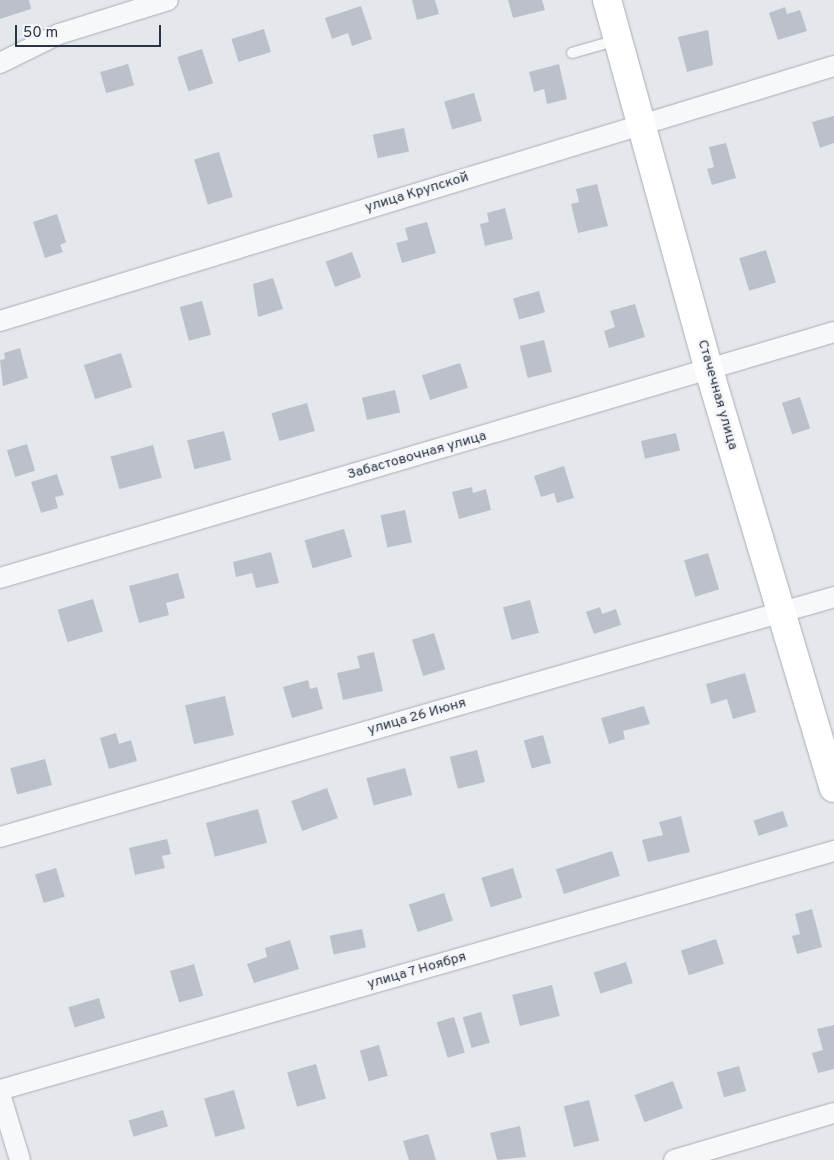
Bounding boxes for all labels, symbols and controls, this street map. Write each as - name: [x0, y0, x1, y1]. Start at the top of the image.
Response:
- scale bar: [18, 15, 164, 47]
- text: 50 m: [23, 24, 58, 43]
- street label: улица Крупской: [363, 169, 471, 217]
- street label: Стачечная улица: [693, 338, 741, 452]
- street label: Забастовочная улица: [345, 428, 489, 484]
- street label: улица 26 Июня: [366, 695, 468, 739]
- street label: улица 7 Ноября: [365, 949, 469, 993]

